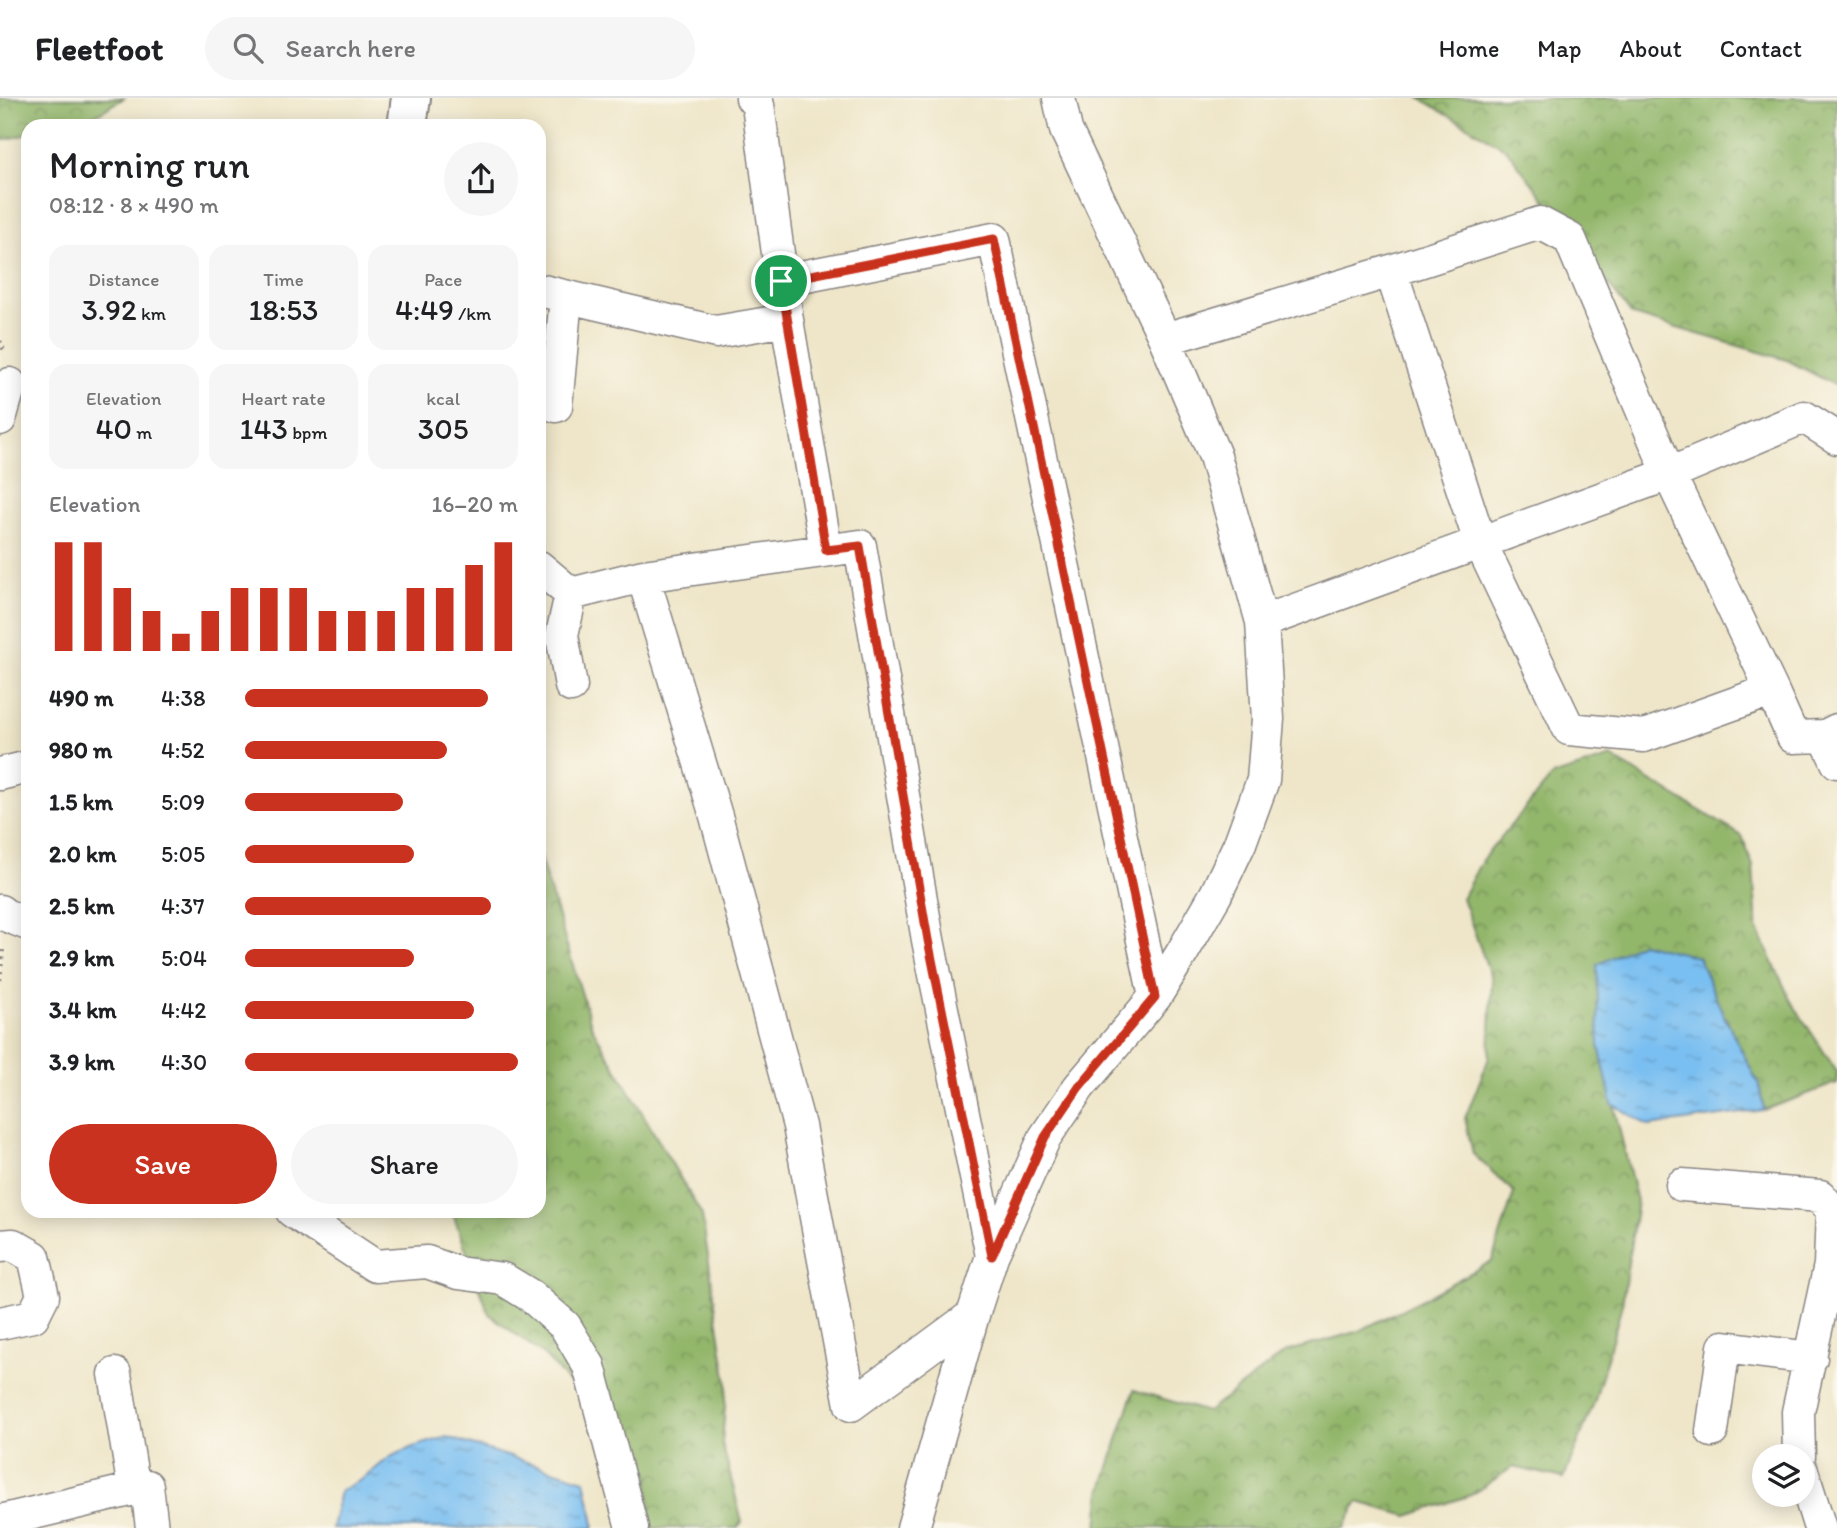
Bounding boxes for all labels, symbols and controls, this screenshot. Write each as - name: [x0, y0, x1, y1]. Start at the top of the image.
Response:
- search box: [205, 17, 695, 80]
- text: Fleetfoot: [35, 29, 163, 68]
- icon: search: [229, 29, 267, 67]
- text: Search here: [285, 32, 416, 64]
- text: Home: [1439, 34, 1499, 63]
- text: Map: [1537, 34, 1581, 63]
- text: About: [1619, 34, 1682, 63]
- text: Contact: [1720, 34, 1802, 63]
- text: Morning run: [49, 142, 250, 188]
- button: share: [444, 142, 518, 216]
- text: 08:12 · 8 × 490 m: [49, 191, 219, 219]
- pin: [751, 251, 811, 311]
- icon: arrive: [762, 262, 800, 300]
- text: Distance: [88, 268, 159, 291]
- text: Time: [263, 268, 304, 291]
- text: Pace: [424, 268, 462, 291]
- text: 3.92: [82, 291, 137, 328]
- text: 18:53: [249, 291, 318, 328]
- text: 4:49: [395, 291, 454, 328]
- text: km: [137, 302, 166, 325]
- text: /km: [454, 302, 491, 325]
- text: Elevation: [86, 387, 162, 410]
- text: Heart rate: [241, 387, 326, 410]
- text: kcal: [426, 387, 460, 410]
- text: 40: [95, 410, 132, 447]
- text: 143: [240, 410, 288, 447]
- text: 305: [418, 410, 468, 447]
- text: m: [132, 421, 152, 444]
- text: bpm: [288, 421, 327, 444]
- text: Elevation: [49, 490, 140, 518]
- text: 16–20 m: [432, 490, 518, 518]
- text: 490 m: [49, 684, 114, 712]
- text: 4:38: [161, 684, 206, 712]
- text: 980 m: [49, 736, 112, 764]
- text: 4:52: [161, 736, 205, 764]
- text: 1.5 km: [49, 788, 113, 816]
- text: 5:09: [161, 788, 205, 816]
- text: 2.0 km: [49, 840, 117, 868]
- text: 5:05: [161, 840, 205, 868]
- text: 2.5 km: [49, 892, 114, 920]
- text: 4:37: [161, 892, 204, 920]
- text: 2.9 km: [49, 944, 114, 972]
- text: 5:04: [161, 944, 207, 972]
- text: 3.4 km: [49, 996, 117, 1024]
- text: 4:42: [161, 996, 206, 1024]
- text: 3.9 km: [49, 1048, 115, 1076]
- text: 4:30: [161, 1048, 207, 1076]
- button: Save: [49, 1124, 277, 1204]
- button: Share: [291, 1124, 518, 1204]
- map controls: [1752, 1444, 1815, 1507]
- button: layers: [1752, 1444, 1815, 1507]

